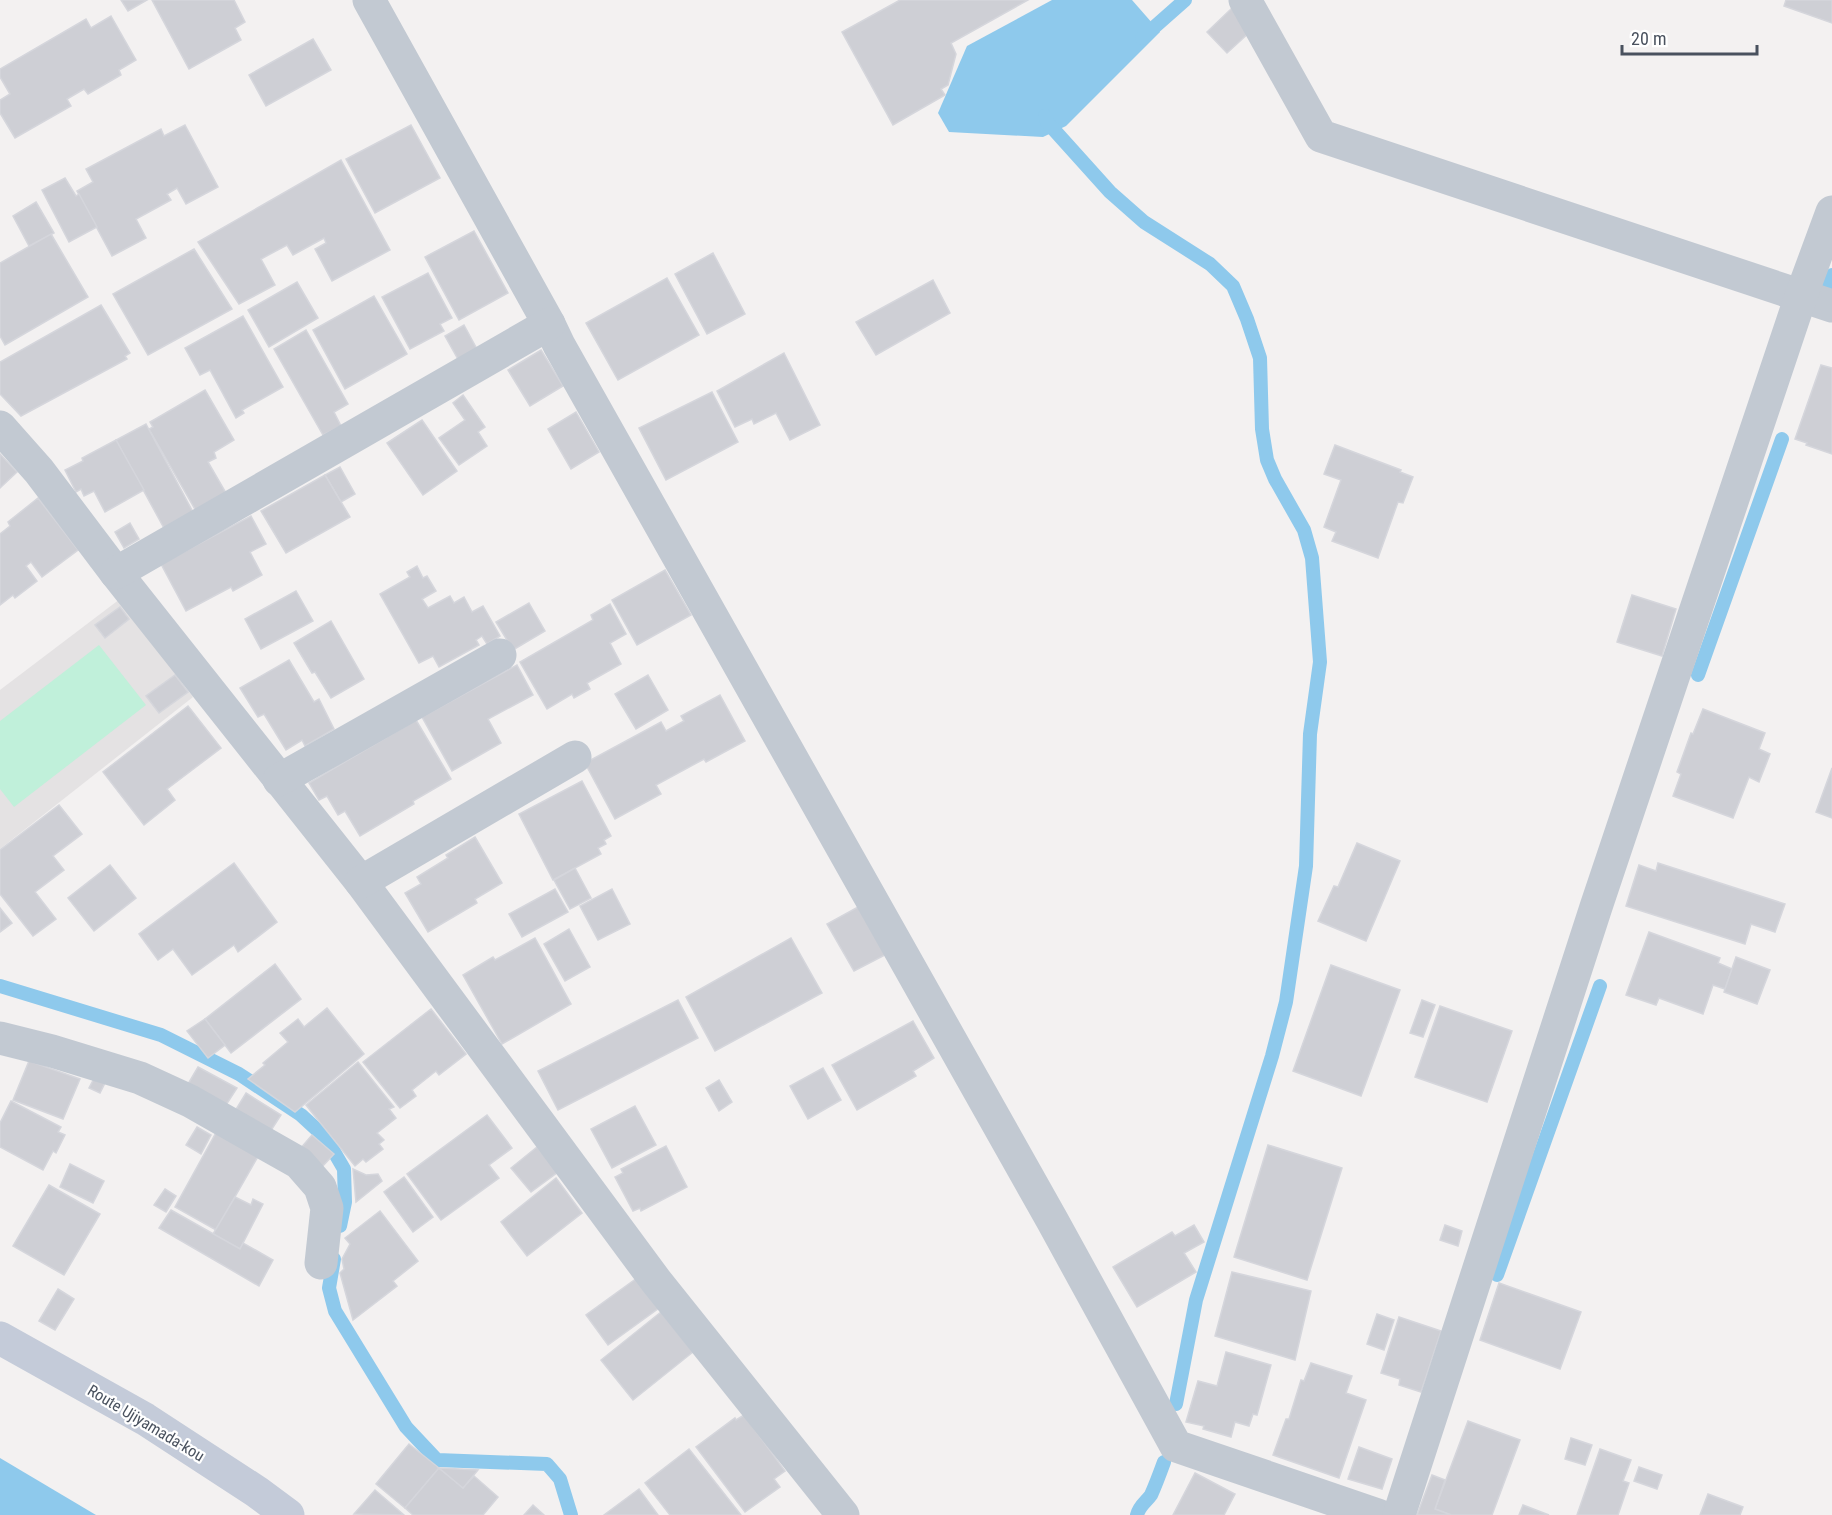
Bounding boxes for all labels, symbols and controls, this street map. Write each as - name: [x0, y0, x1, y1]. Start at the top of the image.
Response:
- scale bar: [1622, 18, 1757, 56]
- text: 20 m: [1631, 28, 1666, 49]
- street label: Route Ujiyamada-kou: [84, 1381, 208, 1465]

